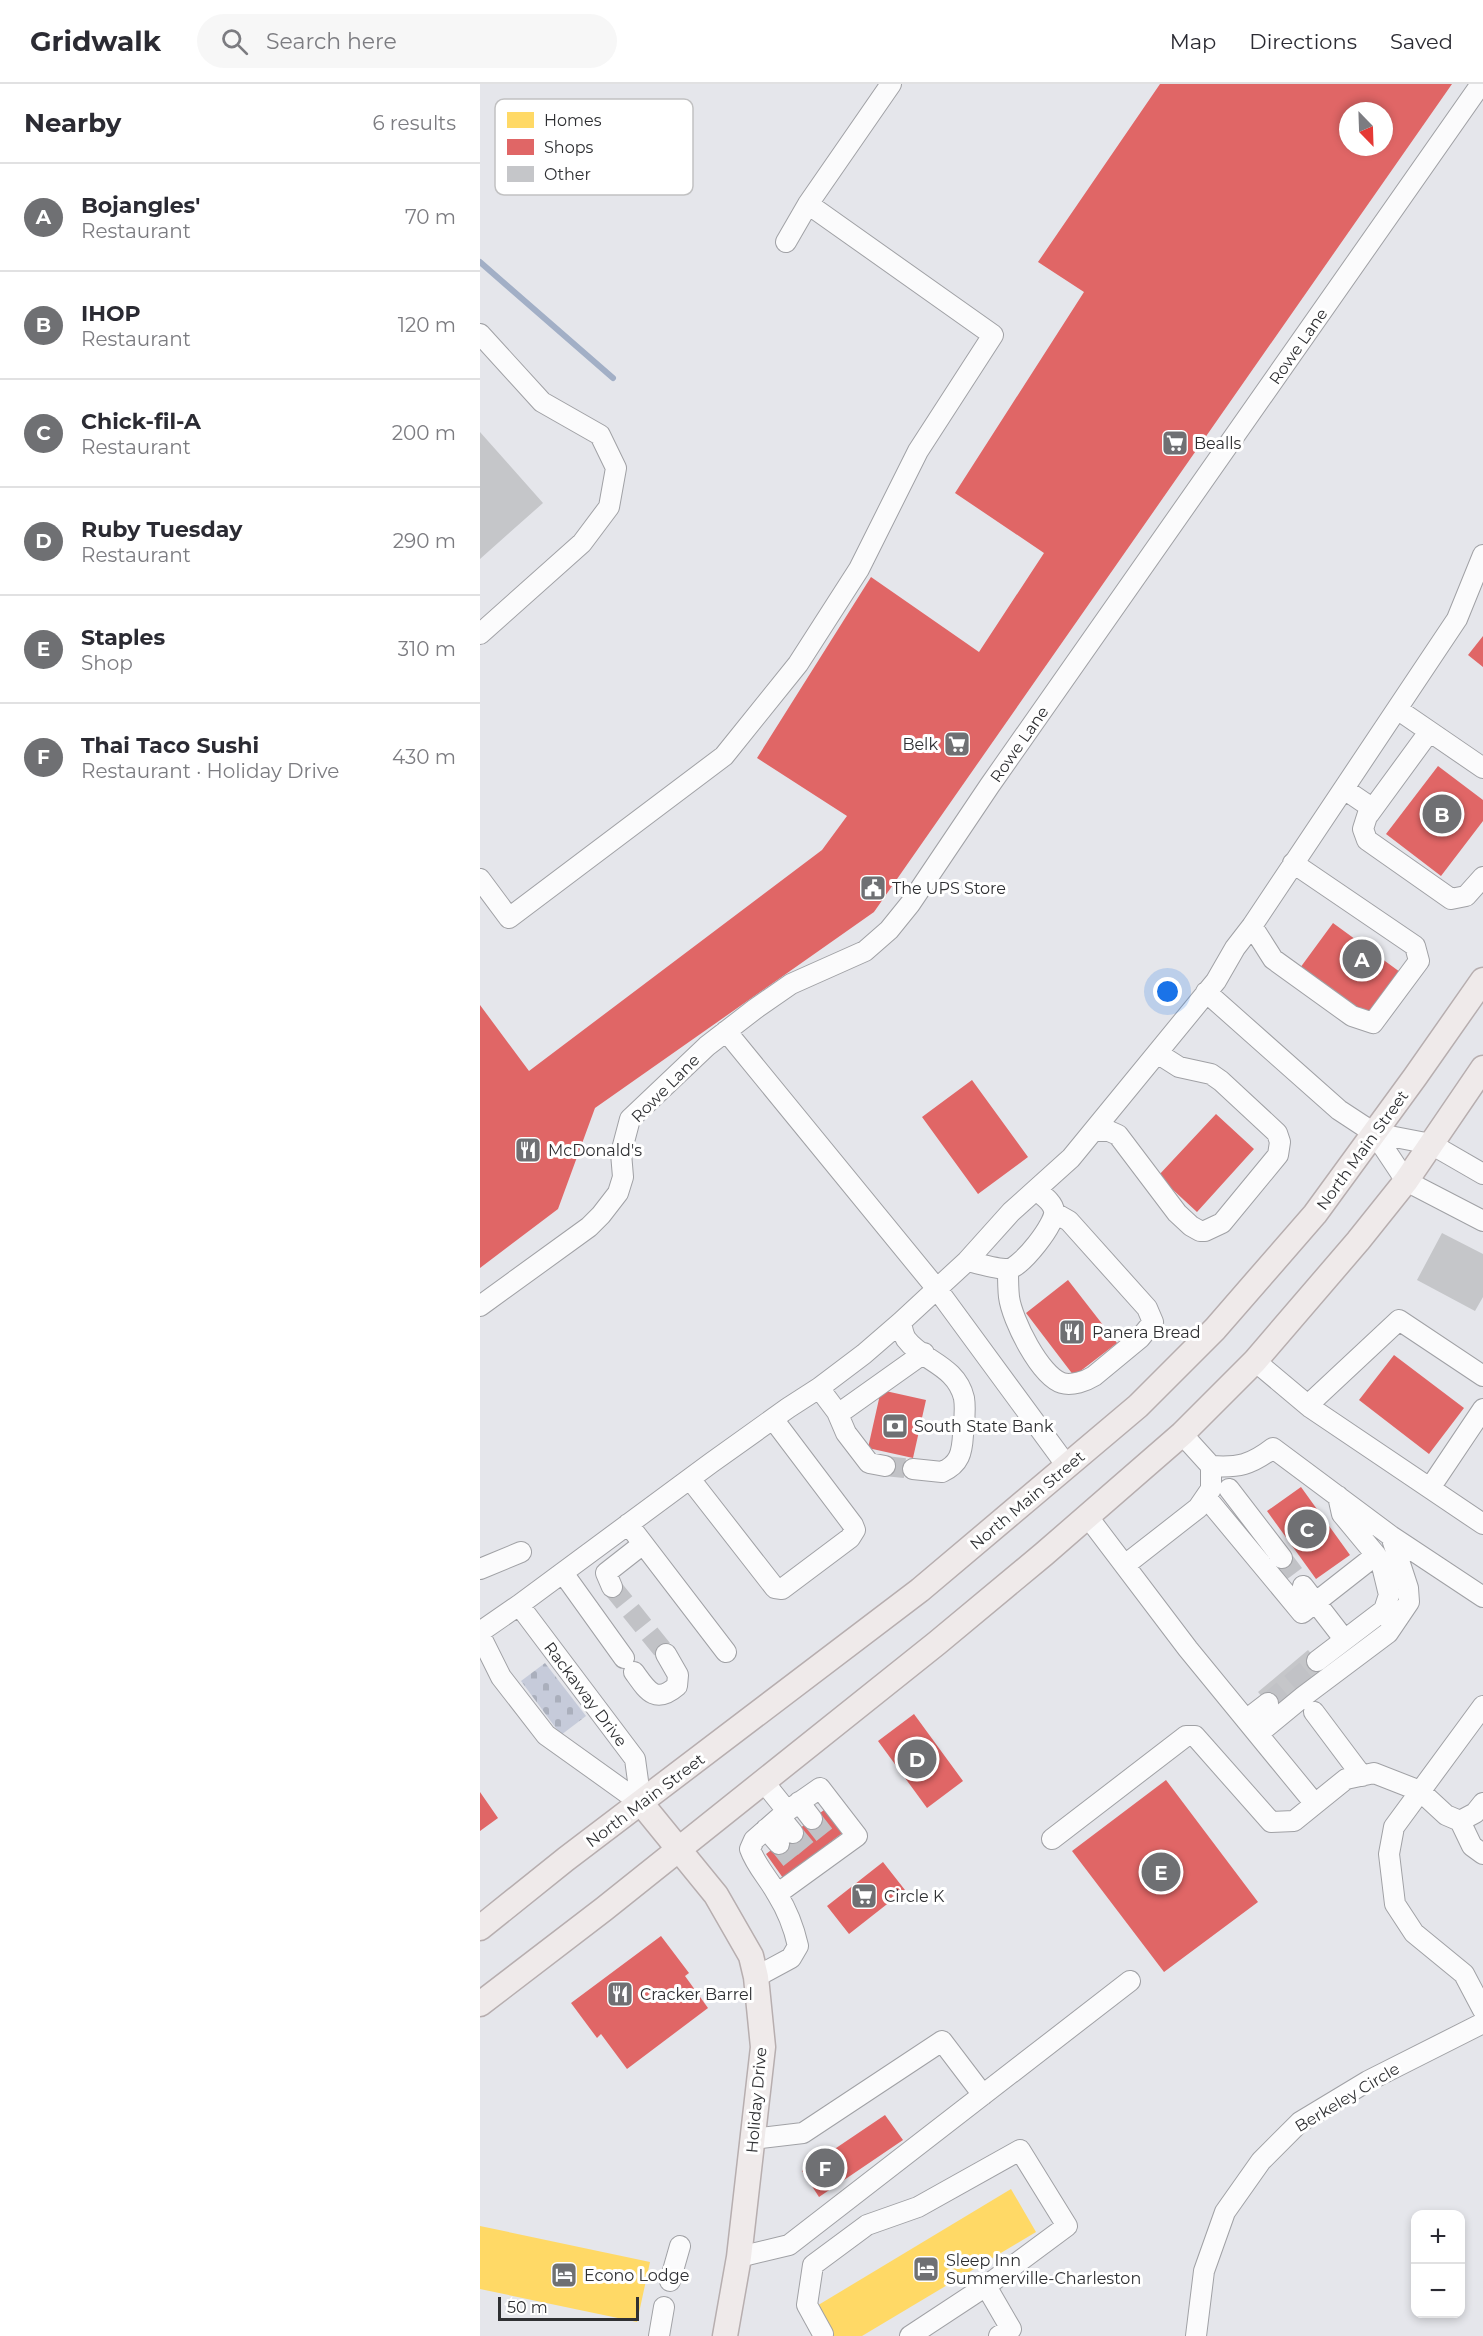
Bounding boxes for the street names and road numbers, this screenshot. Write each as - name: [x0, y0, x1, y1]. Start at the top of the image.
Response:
- street label: Rowe Lane: [1265, 305, 1332, 388]
- street label: Rowe Lane: [986, 703, 1053, 786]
- street label: Rowe Lane: [627, 1050, 703, 1126]
- street label: North Main Street: [1313, 1086, 1413, 1214]
- street label: North Main Street: [966, 1447, 1089, 1554]
- street label: Rackaway Drive: [540, 1638, 631, 1750]
- street label: North Main Street: [582, 1749, 709, 1851]
- street label: Holiday Drive: [742, 2046, 771, 2154]
- street label: Berkeley Circle: [1292, 2059, 1403, 2136]

